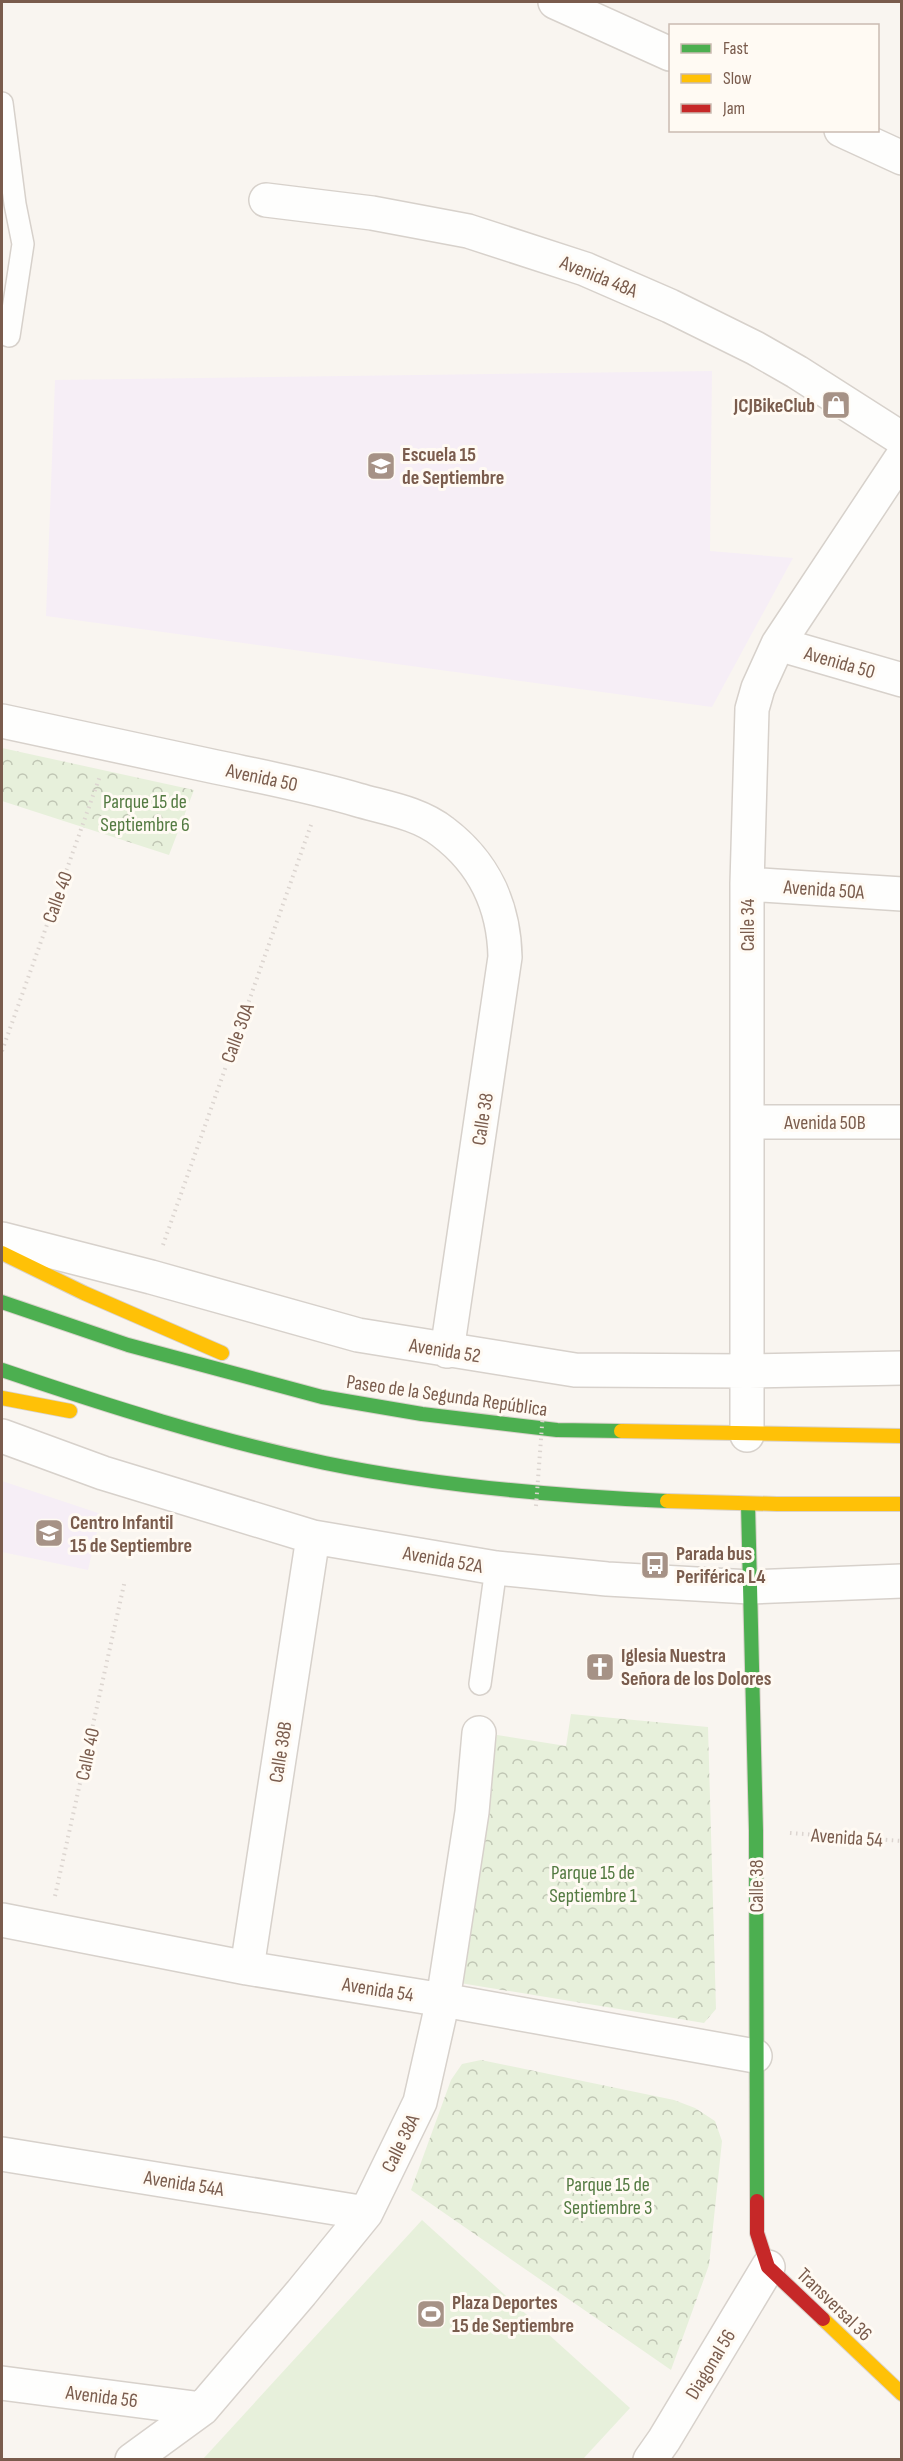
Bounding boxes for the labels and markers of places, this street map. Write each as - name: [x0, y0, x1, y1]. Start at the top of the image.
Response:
- shop icon: JCJBikeClub: [820, 389, 852, 421]
- place label: JCJBikeClub: [733, 394, 815, 418]
- place label: Escuela 15 de Septiembre: [402, 443, 504, 490]
- school or university icon: Escuela 15 de Septiembre: [365, 450, 397, 482]
- place label: Centro Infantil 15 de Septiembre: [70, 1511, 192, 1558]
- school or university icon: Centro Infantil 15 de Septiembre: [33, 1517, 65, 1549]
- place label: Parada bus Periférica L4: [676, 1542, 766, 1589]
- bus stop icon: Parada bus Periférica L4: [639, 1549, 671, 1581]
- place label: Iglesia Nuestra Señora de los Dolores: [621, 1644, 772, 1691]
- church icon: Iglesia Nuestra Señora de los Dolores: [584, 1651, 616, 1683]
- place label: Plaza Deportes 15 de Septiembre: [452, 2291, 574, 2338]
- sports icon: Plaza Deportes 15 de Septiembre: [415, 2298, 447, 2330]

